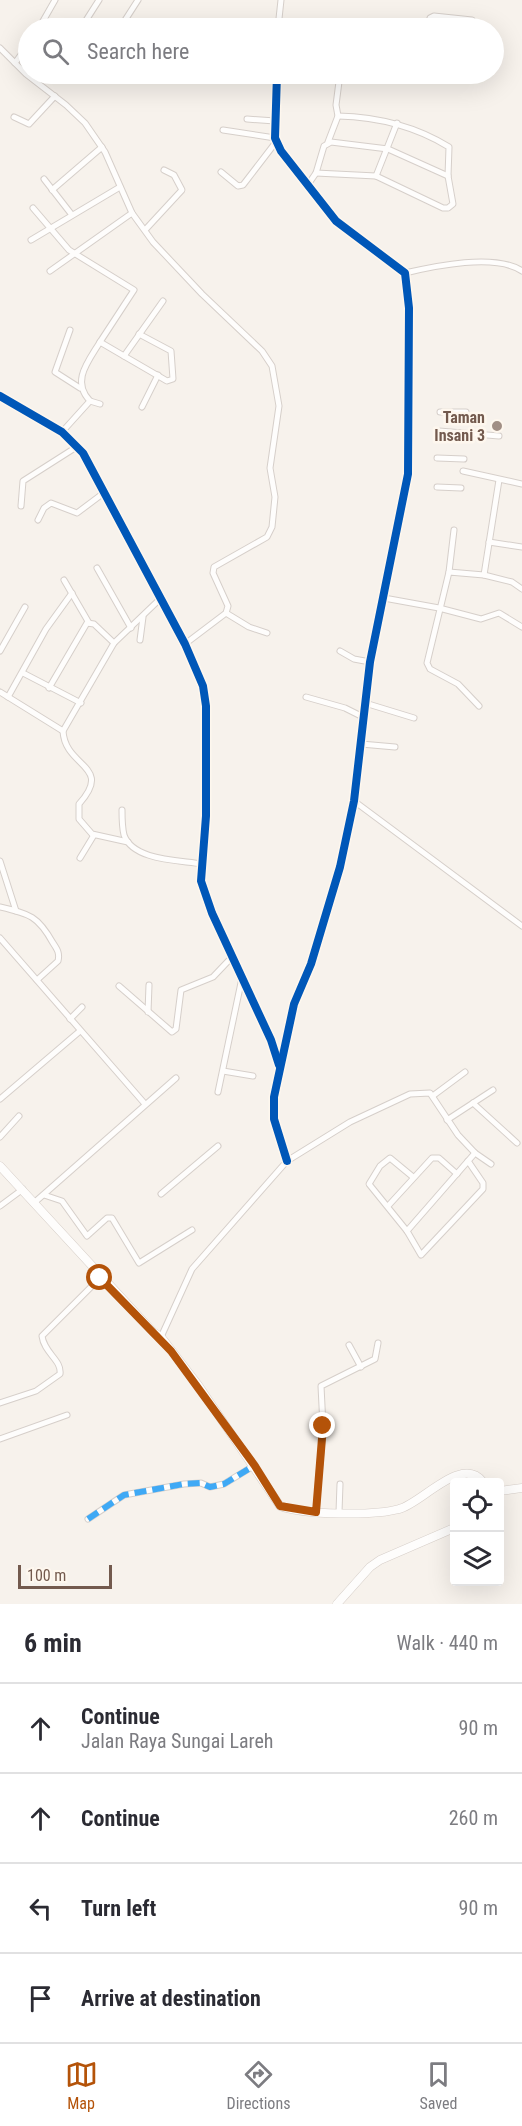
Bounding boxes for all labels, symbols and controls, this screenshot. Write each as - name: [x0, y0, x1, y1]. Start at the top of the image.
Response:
- search box: [18, 18, 504, 84]
- icon: search: [39, 35, 72, 68]
- text: Search here: [87, 39, 189, 64]
- place label: Taman Insani 3: [434, 408, 485, 445]
- marker: Taman Insani 3: [490, 419, 504, 433]
- route start: [86, 1264, 112, 1290]
- route end: [309, 1412, 335, 1438]
- map controls: [450, 1478, 504, 1586]
- button: locate: [450, 1478, 504, 1532]
- button: layers: [450, 1532, 504, 1586]
- scale bar: [18, 1562, 112, 1590]
- text: 100 m: [27, 1566, 66, 1585]
- text: 6 min: [24, 1628, 82, 1658]
- text: Walk · 440 m: [397, 1631, 498, 1655]
- text: Continue: [81, 1704, 160, 1729]
- icon: ahead: [24, 1712, 57, 1745]
- text: 90 m: [459, 1716, 498, 1740]
- text: Jalan Raya Sungai Lareh: [81, 1729, 273, 1753]
- icon: ahead: [24, 1802, 57, 1835]
- text: Continue: [81, 1806, 160, 1831]
- text: 260 m: [449, 1806, 498, 1830]
- icon: left: [24, 1892, 57, 1925]
- text: Turn left: [81, 1896, 156, 1921]
- text: 90 m: [459, 1896, 498, 1920]
- icon: arrive: [24, 1982, 57, 2015]
- text: Arrive at destination: [81, 1986, 261, 2011]
- tab: Map: [65, 2058, 98, 2113]
- tab: Directions: [227, 2058, 290, 2113]
- tab: Saved: [419, 2058, 457, 2113]

